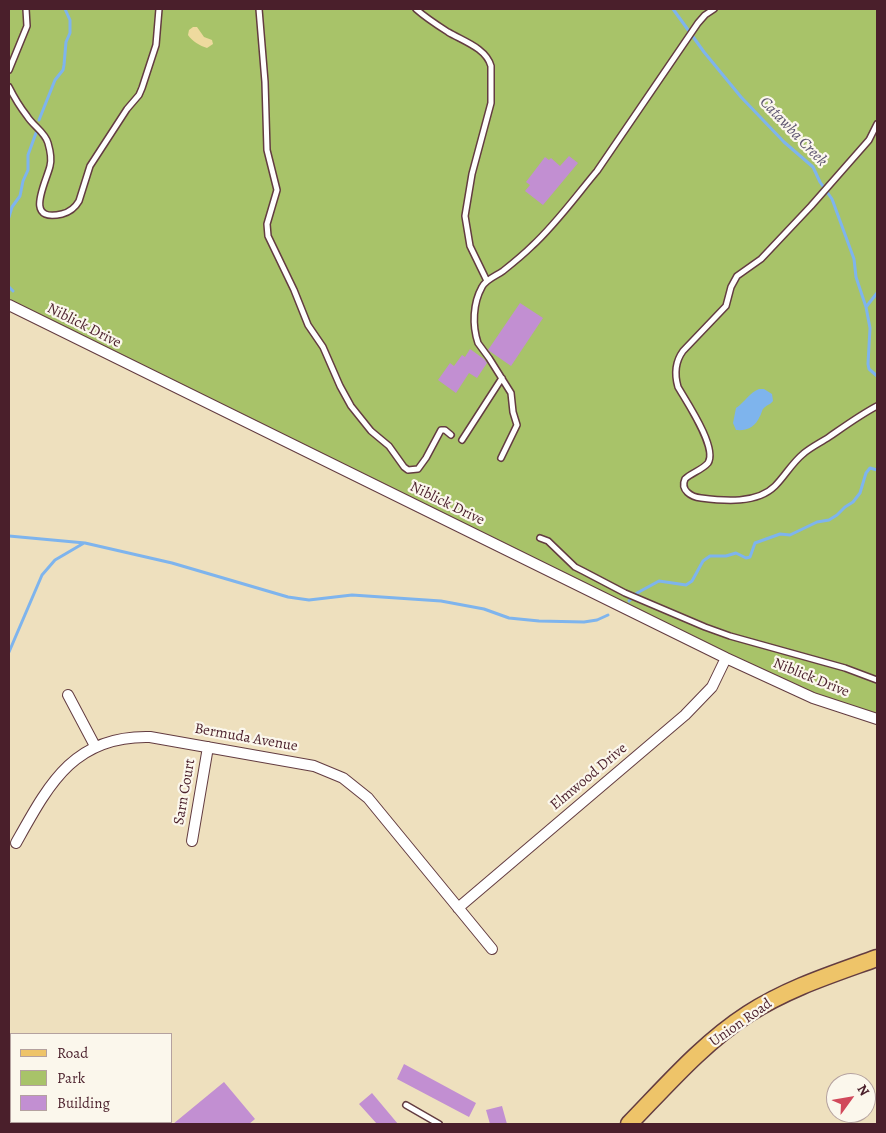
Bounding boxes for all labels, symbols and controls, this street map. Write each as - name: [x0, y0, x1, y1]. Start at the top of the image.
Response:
- water label: Catawba Creek: [755, 93, 831, 171]
- street label: Niblick Drive: [44, 300, 124, 352]
- street label: Niblick Drive: [407, 478, 487, 530]
- street label: Niblick Drive: [770, 655, 852, 701]
- street label: Bermuda Avenue: [193, 720, 299, 756]
- street label: Elmwood Drive: [547, 740, 631, 814]
- street label: Sarn Court: [170, 757, 200, 827]
- street label: Union Road: [706, 995, 776, 1051]
- legend: [10, 1033, 172, 1123]
- text: Road: [57, 1043, 88, 1063]
- text: Park: [57, 1068, 85, 1088]
- north arrow: [826, 1073, 876, 1123]
- text: N: [853, 1081, 874, 1100]
- text: Building: [57, 1093, 110, 1113]

